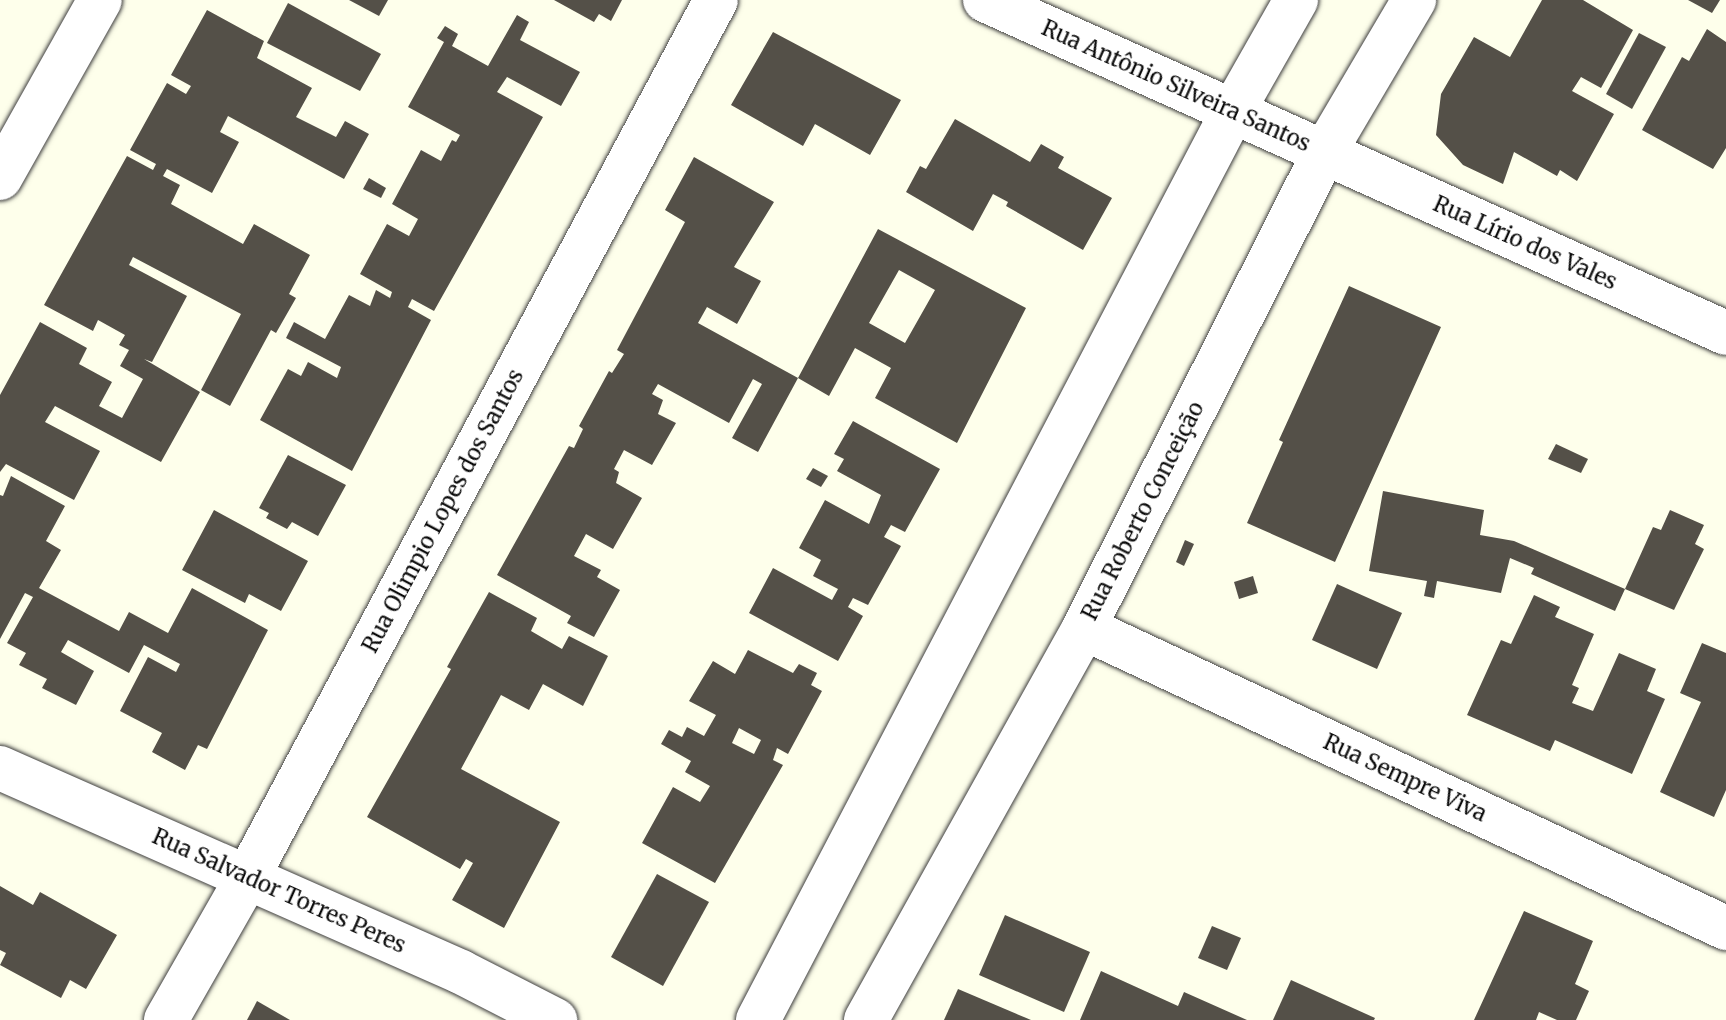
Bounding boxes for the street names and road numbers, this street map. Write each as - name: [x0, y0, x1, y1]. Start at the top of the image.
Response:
- street label: Rua Antônio Silveira Santos: [1038, 15, 1314, 157]
- street label: Rua Lírio dos Vales: [1429, 191, 1621, 295]
- street label: Rua Olimpio Lopes dos Santos: [357, 365, 529, 657]
- street label: Rua Roberto Conceição: [1076, 397, 1210, 625]
- street label: Rua Sempre Viva: [1319, 729, 1491, 827]
- street label: Rua Salvador Torres Peres: [148, 823, 410, 959]

